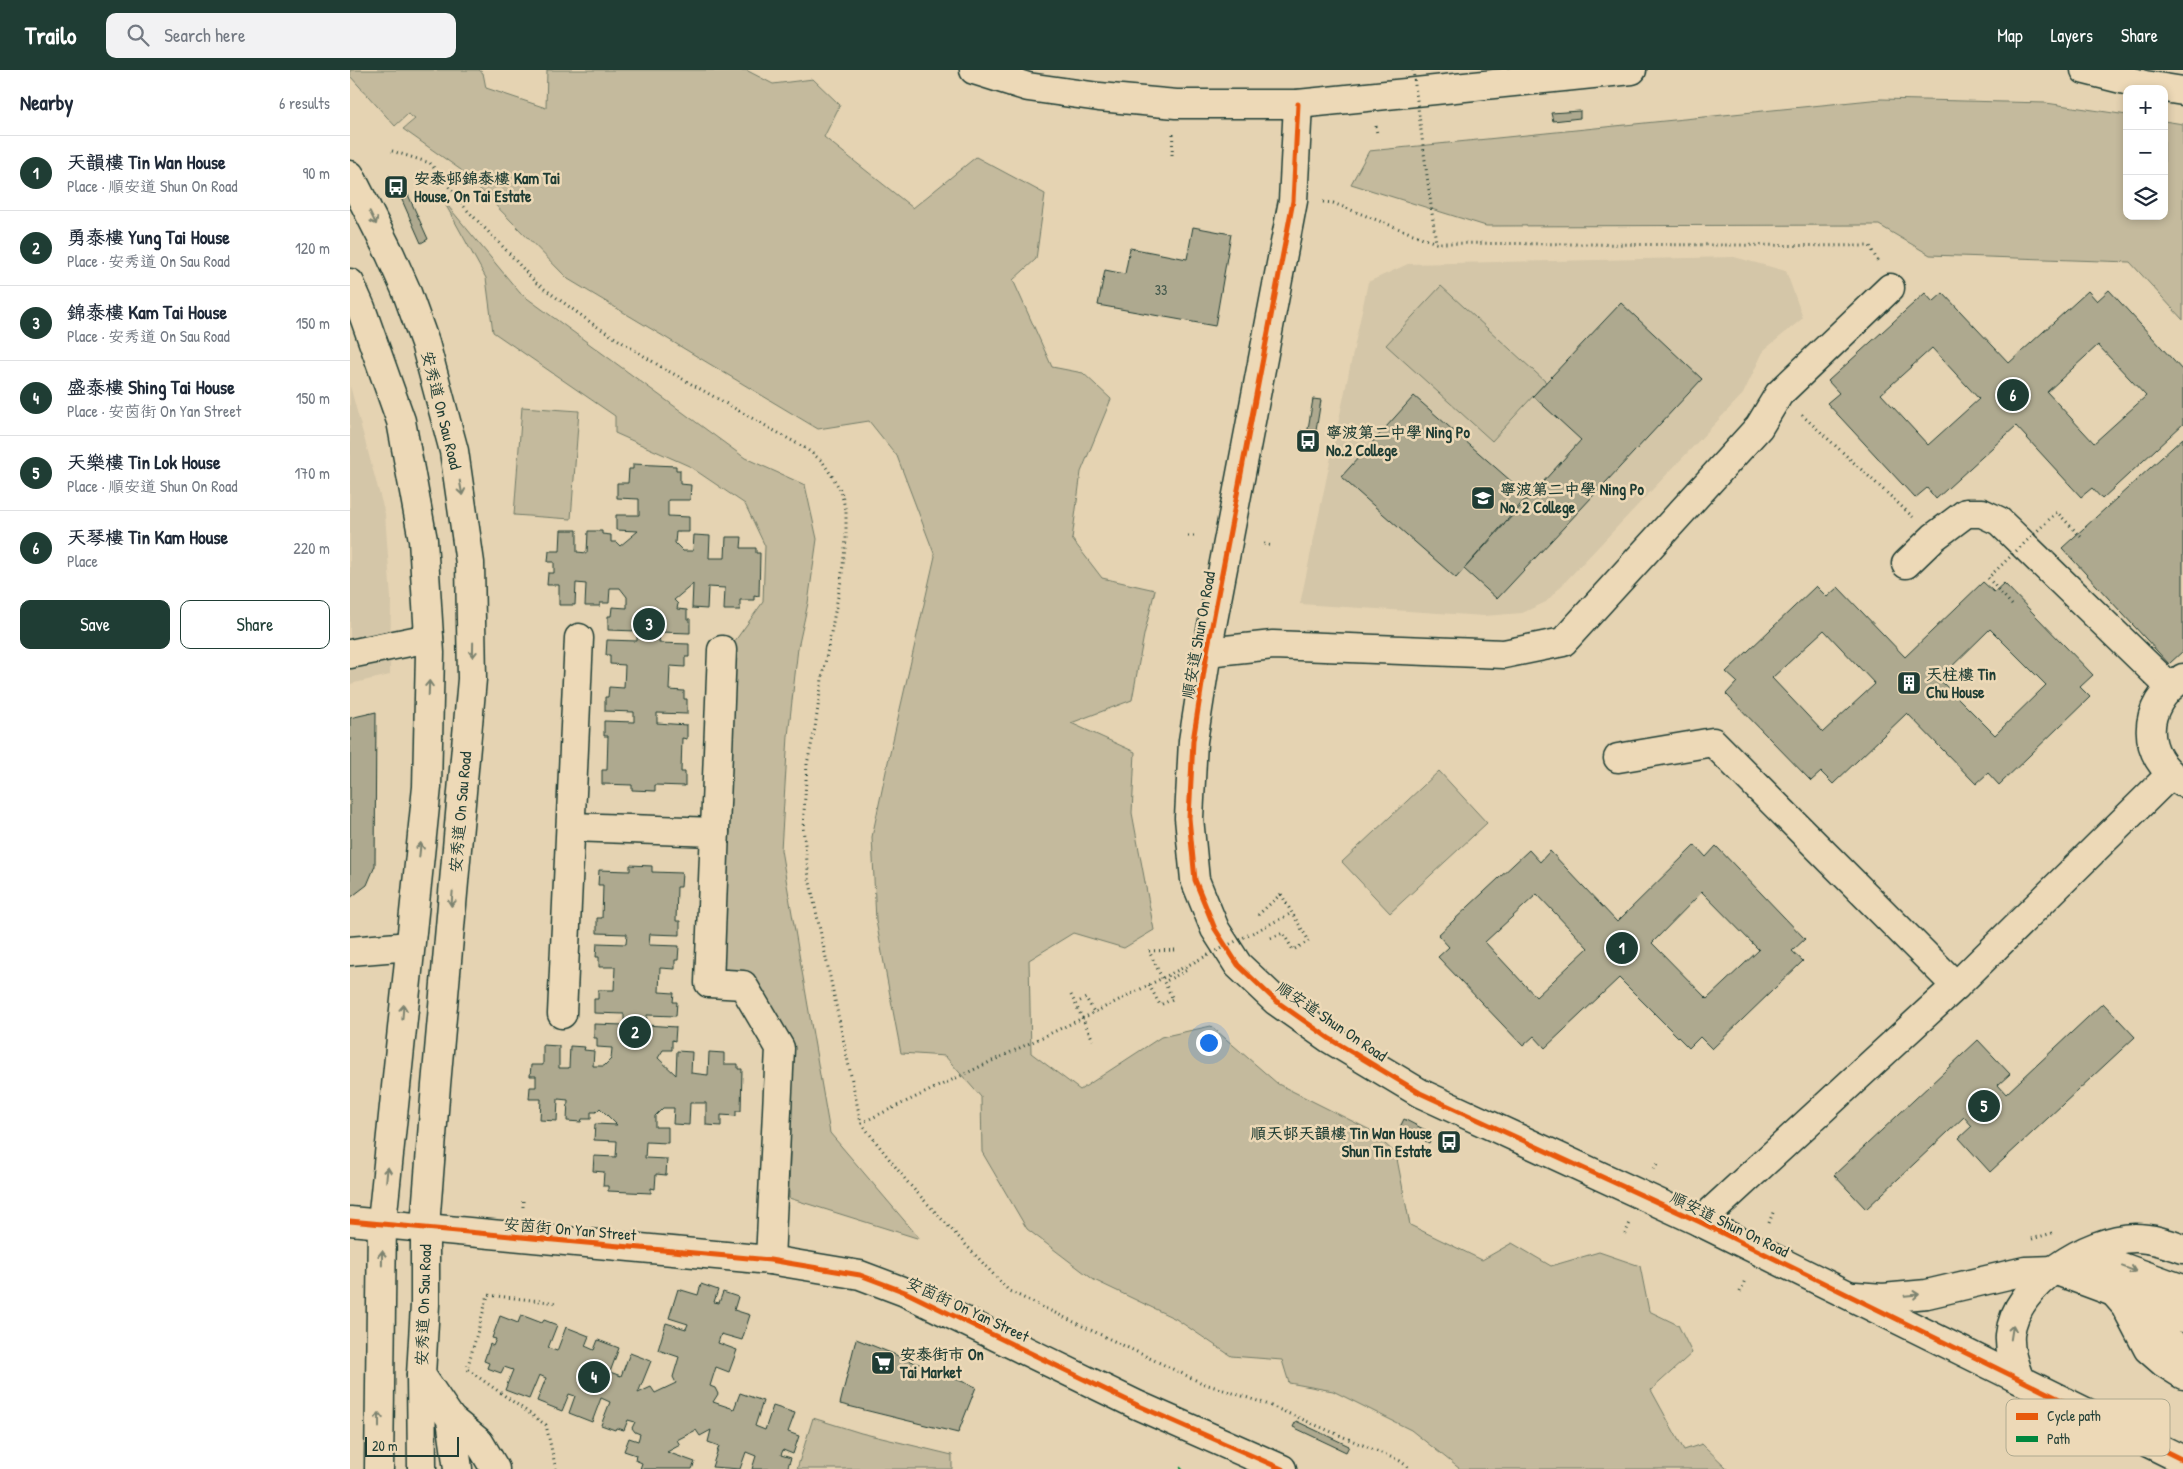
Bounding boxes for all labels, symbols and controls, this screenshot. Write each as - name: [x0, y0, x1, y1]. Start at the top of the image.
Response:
- search box: [106, 13, 456, 58]
- text: Trailo: [25, 19, 76, 51]
- icon: search: [124, 21, 152, 49]
- text: Search here: [164, 22, 246, 48]
- text: Map: [1997, 23, 2023, 48]
- text: Layers: [2051, 23, 2093, 48]
- text: Share: [2121, 23, 2158, 48]
- map controls: [2123, 85, 2168, 220]
- button: +: [2123, 85, 2168, 130]
- text: Nearby: [20, 88, 73, 117]
- text: 6 results: [279, 92, 330, 114]
- button: −: [2123, 130, 2168, 175]
- text: 天韻樓 Tin Wan House: [67, 149, 226, 175]
- text: 1: [33, 162, 39, 184]
- text: 90 m: [302, 162, 330, 184]
- place label: 安泰邨錦泰樓 Kam Tai House, On Tai Estate: [414, 167, 560, 207]
- bus stop icon: 安泰邨錦泰樓 Kam Tai House, On Tai Estate: [383, 174, 409, 200]
- text: Place · 順安道 Shun On Road: [67, 175, 237, 197]
- button: layers: [2123, 175, 2168, 220]
- one-way arrow: [369, 210, 378, 225]
- text: 勇泰樓 Yung Tai House: [67, 224, 230, 250]
- text: 2: [32, 237, 40, 259]
- text: 120 m: [295, 237, 330, 259]
- text: Place · 安秀道 On Sau Road: [67, 250, 230, 272]
- house number: 33: [1155, 280, 1167, 299]
- text: 錦泰樓 Kam Tai House: [67, 299, 227, 325]
- text: 3: [32, 312, 40, 334]
- text: 150 m: [296, 312, 330, 334]
- text: Place · 安秀道 On Sau Road: [67, 325, 230, 347]
- street label: 安秀道 On Sau Road: [417, 348, 467, 472]
- text: 盛泰樓 Shing Tai House: [67, 374, 235, 400]
- pin: 6: [1997, 376, 2029, 414]
- text: 4: [33, 387, 39, 409]
- text: 150 m: [296, 387, 330, 409]
- text: Place · 安茵街 On Yan Street: [67, 400, 241, 422]
- place label: 寧波第二中學 Ning Po No.2 College: [1326, 421, 1471, 462]
- bus stop icon: 寧波第二中學 Ning Po No.2 College: [1295, 428, 1321, 454]
- text: 天樂樓 Tin Lok House: [67, 449, 220, 475]
- text: 5: [33, 462, 39, 484]
- text: 170 m: [295, 462, 330, 484]
- text: Place · 順安道 Shun On Road: [67, 475, 237, 497]
- place label: 寧波第二中學 Ning Po No. 2 College: [1500, 478, 1645, 519]
- one-way arrow: [456, 480, 466, 496]
- school or university icon: 寧波第二中學 Ning Po No. 2 College: [1470, 485, 1496, 511]
- text: 天琴樓 Tin Kam House: [67, 524, 228, 550]
- text: 6: [33, 537, 39, 559]
- text: 220 m: [293, 537, 330, 559]
- text: Place: [67, 550, 98, 572]
- street label: 順安道 Shun On Road: [1176, 570, 1220, 700]
- button: Save: [20, 600, 170, 649]
- button: Share: [180, 600, 330, 649]
- pin: 3: [633, 605, 665, 643]
- one-way arrow: [468, 642, 477, 658]
- place label: 天柱樓 Tin Chu House: [1926, 663, 1996, 703]
- building icon: 天柱樓 Tin Chu House: [1896, 670, 1922, 696]
- one-way arrow: [425, 681, 434, 697]
- street label: 安秀道 On Sau Road: [444, 751, 476, 873]
- one-way arrow: [415, 843, 425, 859]
- one-way arrow: [448, 891, 457, 907]
- pin: 1: [1606, 929, 1638, 967]
- street label: 順安道 Shun On Road: [1272, 976, 1392, 1066]
- one-way arrow: [398, 1004, 408, 1020]
- pin: 2: [619, 1013, 651, 1051]
- your location: [1196, 1030, 1222, 1056]
- pin: 5: [1968, 1087, 2000, 1125]
- place label: 順天邨天韻樓 Tin Wan House Shun Tin Estate: [1250, 1122, 1433, 1162]
- bus stop icon: 順天邨天韻樓 Tin Wan House Shun Tin Estate: [1436, 1129, 1462, 1155]
- one-way arrow: [382, 1166, 392, 1182]
- street label: 順安道 Shun On Road: [1667, 1186, 1793, 1262]
- street label: 安茵街 On Yan Street: [503, 1212, 638, 1246]
- street label: 安秀道 On Sau Road: [410, 1244, 436, 1366]
- one-way arrow: [377, 1250, 387, 1266]
- one-way arrow: [2120, 1265, 2136, 1275]
- street label: 安茵街 On Yan Street: [903, 1271, 1033, 1347]
- one-way arrow: [1904, 1290, 1920, 1300]
- one-way arrow: [2007, 1325, 2017, 1341]
- place label: 安泰街市 On Tai Market: [899, 1343, 984, 1383]
- supermarket icon: 安泰街市 On Tai Market: [870, 1350, 896, 1376]
- pin: 4: [578, 1358, 610, 1396]
- legend: [2006, 1399, 2170, 1456]
- text: Cycle path: [2047, 1406, 2101, 1426]
- one-way arrow: [374, 1413, 384, 1429]
- text: Path: [2047, 1429, 2070, 1448]
- scale bar: [365, 1434, 459, 1457]
- text: 20 m: [372, 1436, 398, 1455]

